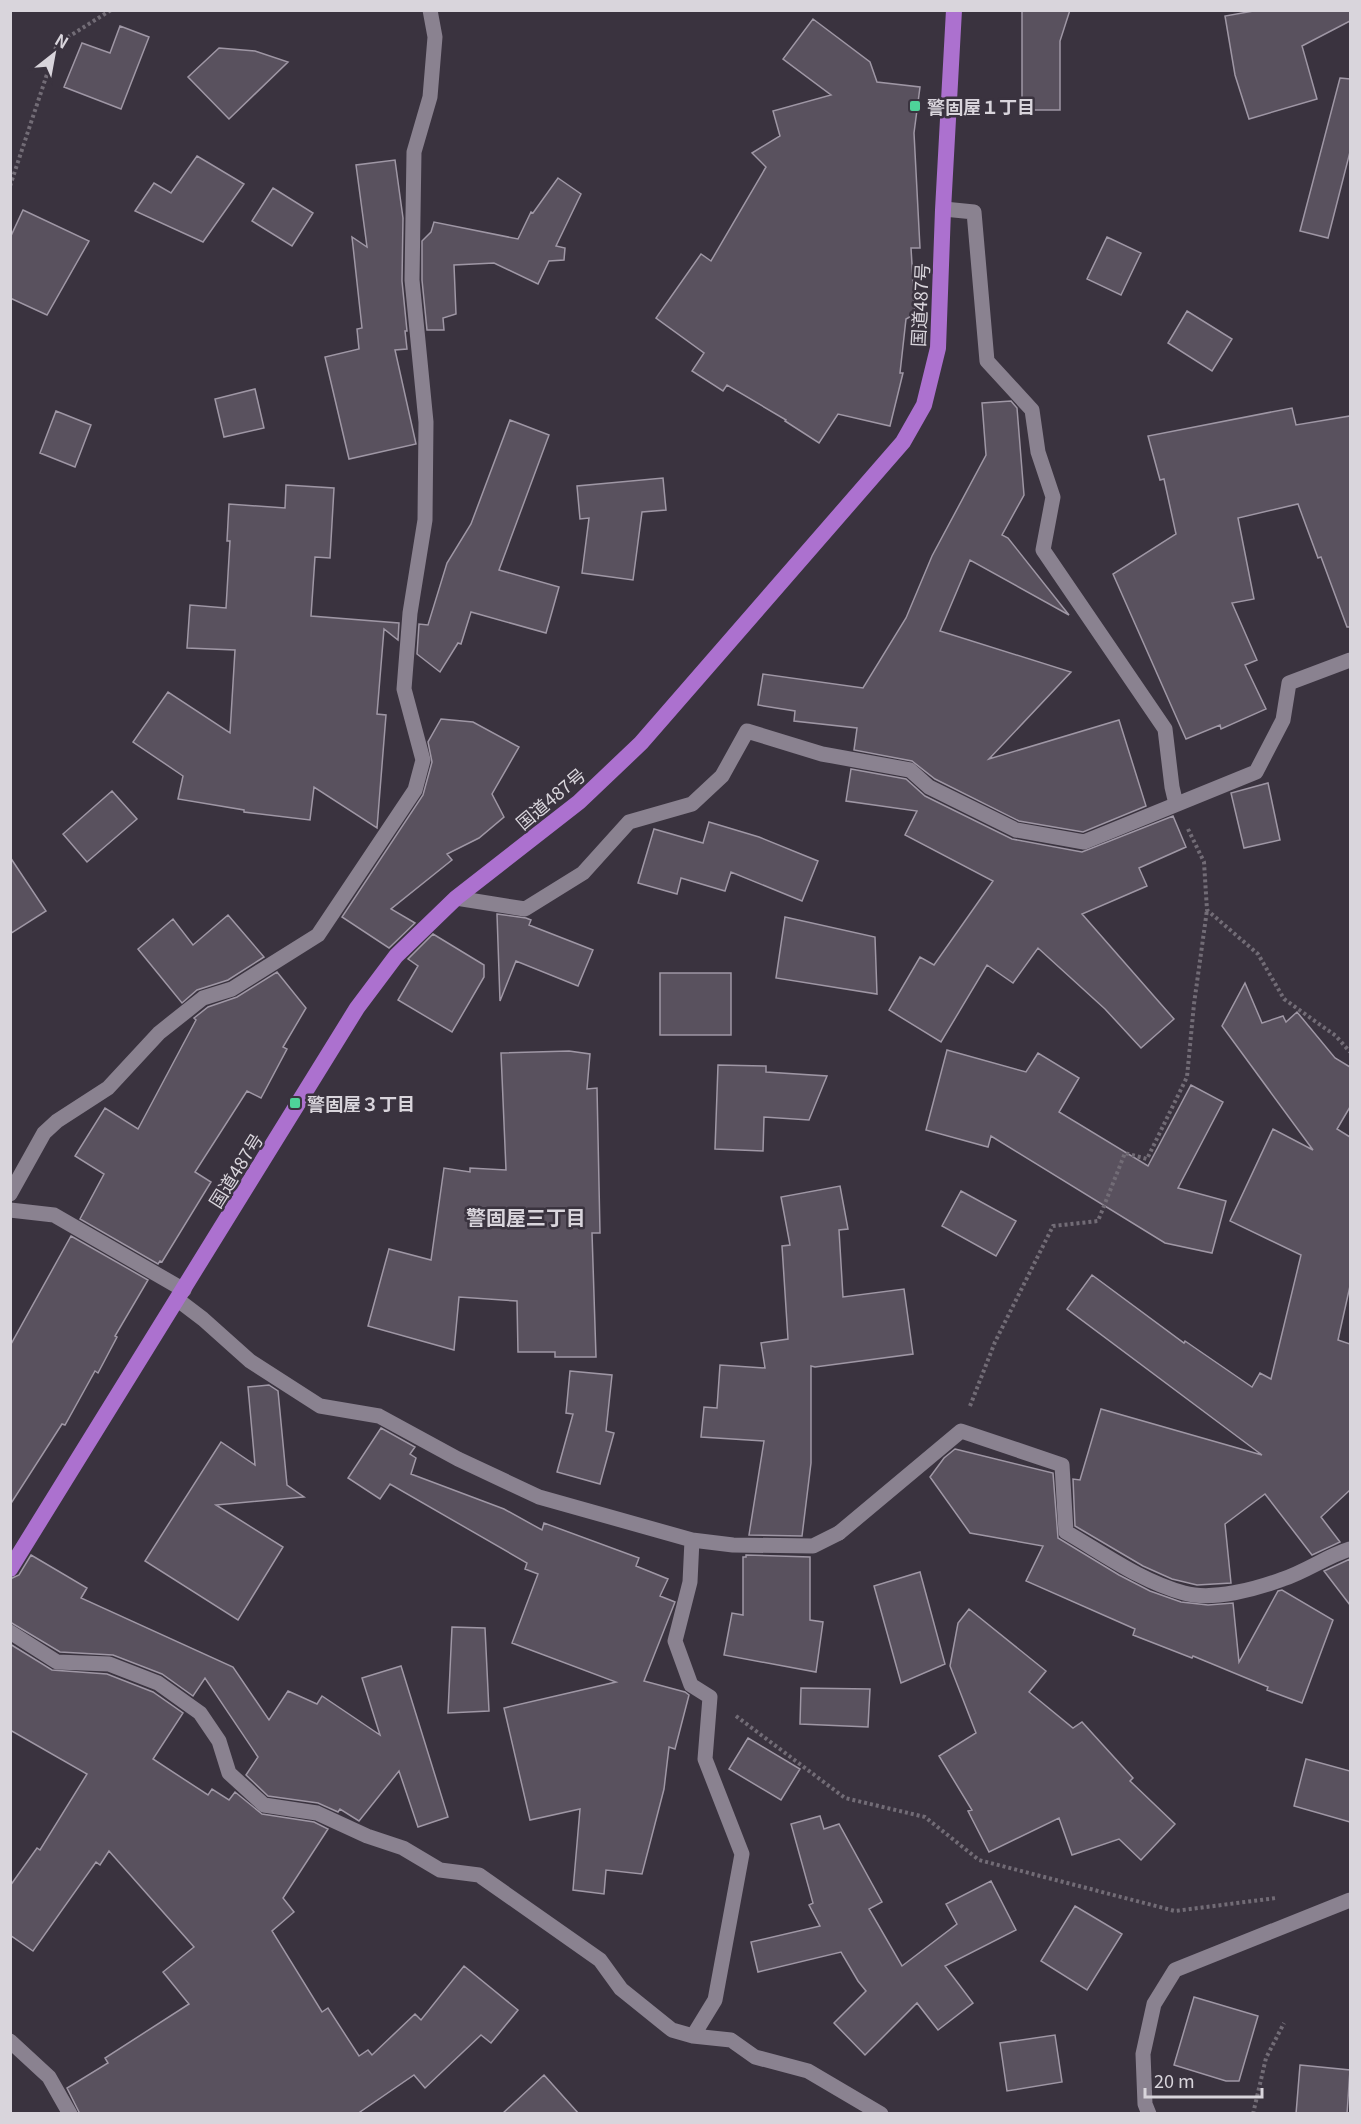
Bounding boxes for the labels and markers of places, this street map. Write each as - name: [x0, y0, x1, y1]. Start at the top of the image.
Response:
- place label: 警固屋１丁目: [927, 93, 1035, 119]
- marker: 警固屋１丁目: [908, 99, 922, 113]
- place label: 警固屋３丁目: [307, 1090, 415, 1116]
- marker: 警固屋３丁目: [288, 1096, 302, 1110]

